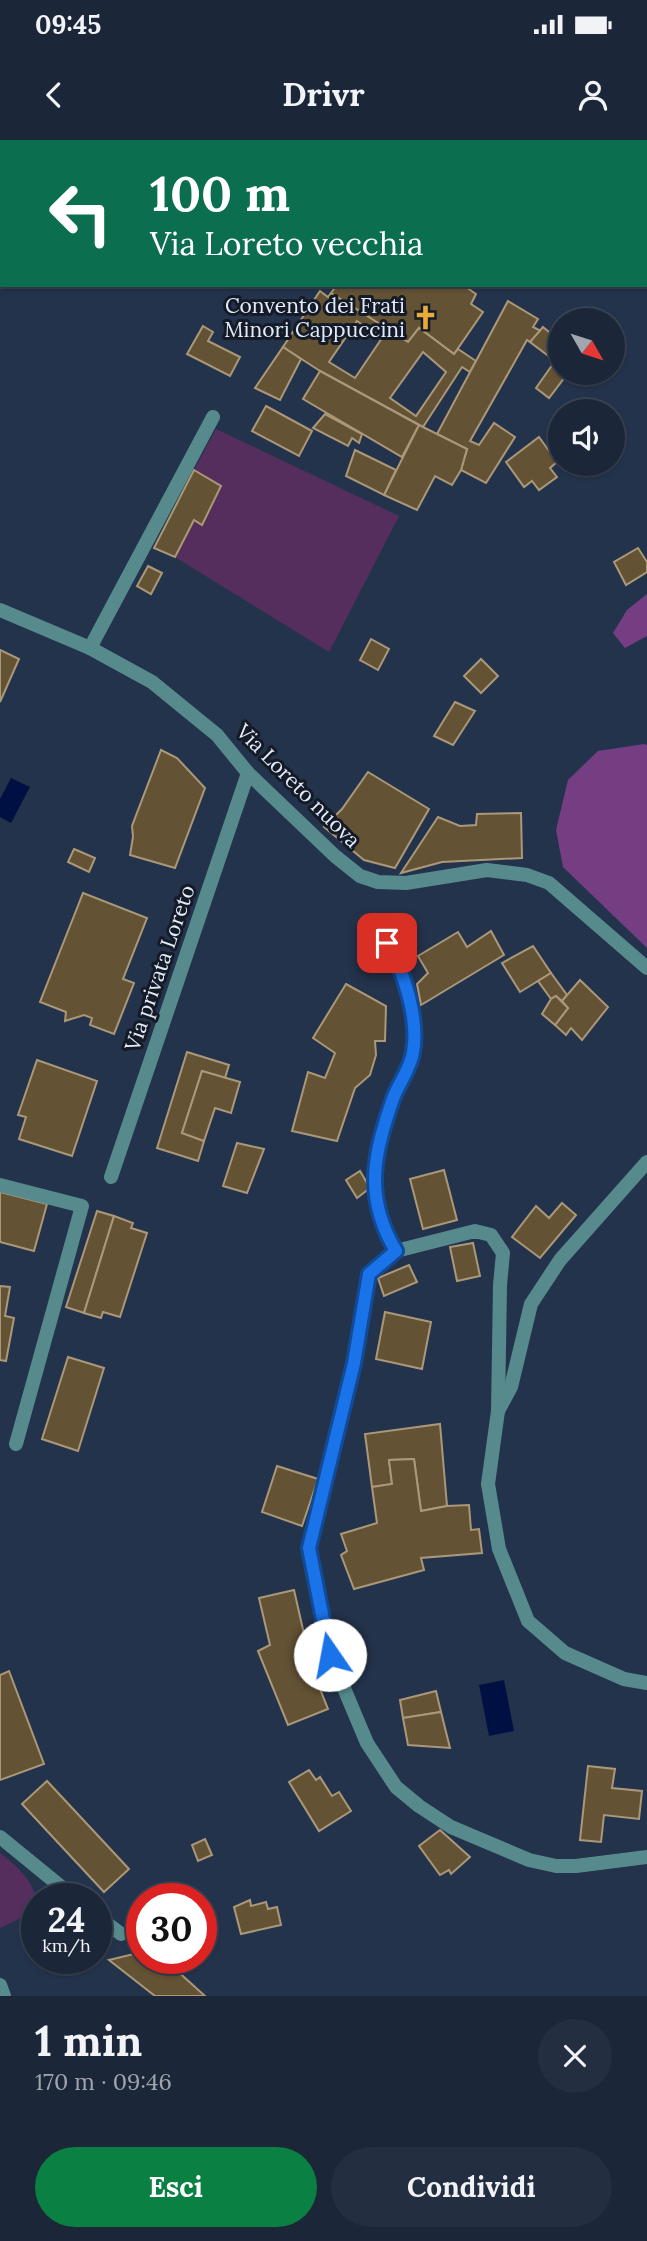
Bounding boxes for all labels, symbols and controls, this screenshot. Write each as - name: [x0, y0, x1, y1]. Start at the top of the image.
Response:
- text: 09:45: [35, 8, 101, 41]
- text: Drivr: [282, 74, 365, 115]
- icon: back: [35, 76, 73, 114]
- icon: person: [574, 76, 612, 114]
- text: 100 m: [150, 162, 290, 224]
- icon: left: [35, 168, 126, 259]
- text: Via Loreto vecchia: [150, 223, 424, 264]
- place label: Convento dei Frati Minori Cappuccini: [224, 292, 405, 343]
- church icon: Convento dei Frati Minori Cappuccini: [411, 304, 439, 332]
- north arrow: [548, 308, 625, 385]
- map controls: [548, 308, 625, 476]
- button: sound: [548, 399, 625, 476]
- street label: Via Loreto nuova: [230, 717, 366, 854]
- street label: Via privata Loreto: [118, 881, 201, 1055]
- pin: [357, 913, 417, 973]
- icon: arrive: [368, 924, 406, 962]
- position arrow: [293, 1618, 367, 1692]
- speed limit sign: 30: [126, 1883, 217, 1974]
- text: 24: [48, 1897, 85, 1942]
- text: km/h: [42, 1934, 91, 1957]
- text: 1 min: [35, 2014, 142, 2068]
- button: close: [538, 2019, 612, 2093]
- text: 170 m · 09:46: [35, 2067, 172, 2096]
- button: Esci: [35, 2147, 317, 2227]
- button: Condividi: [331, 2147, 612, 2227]

